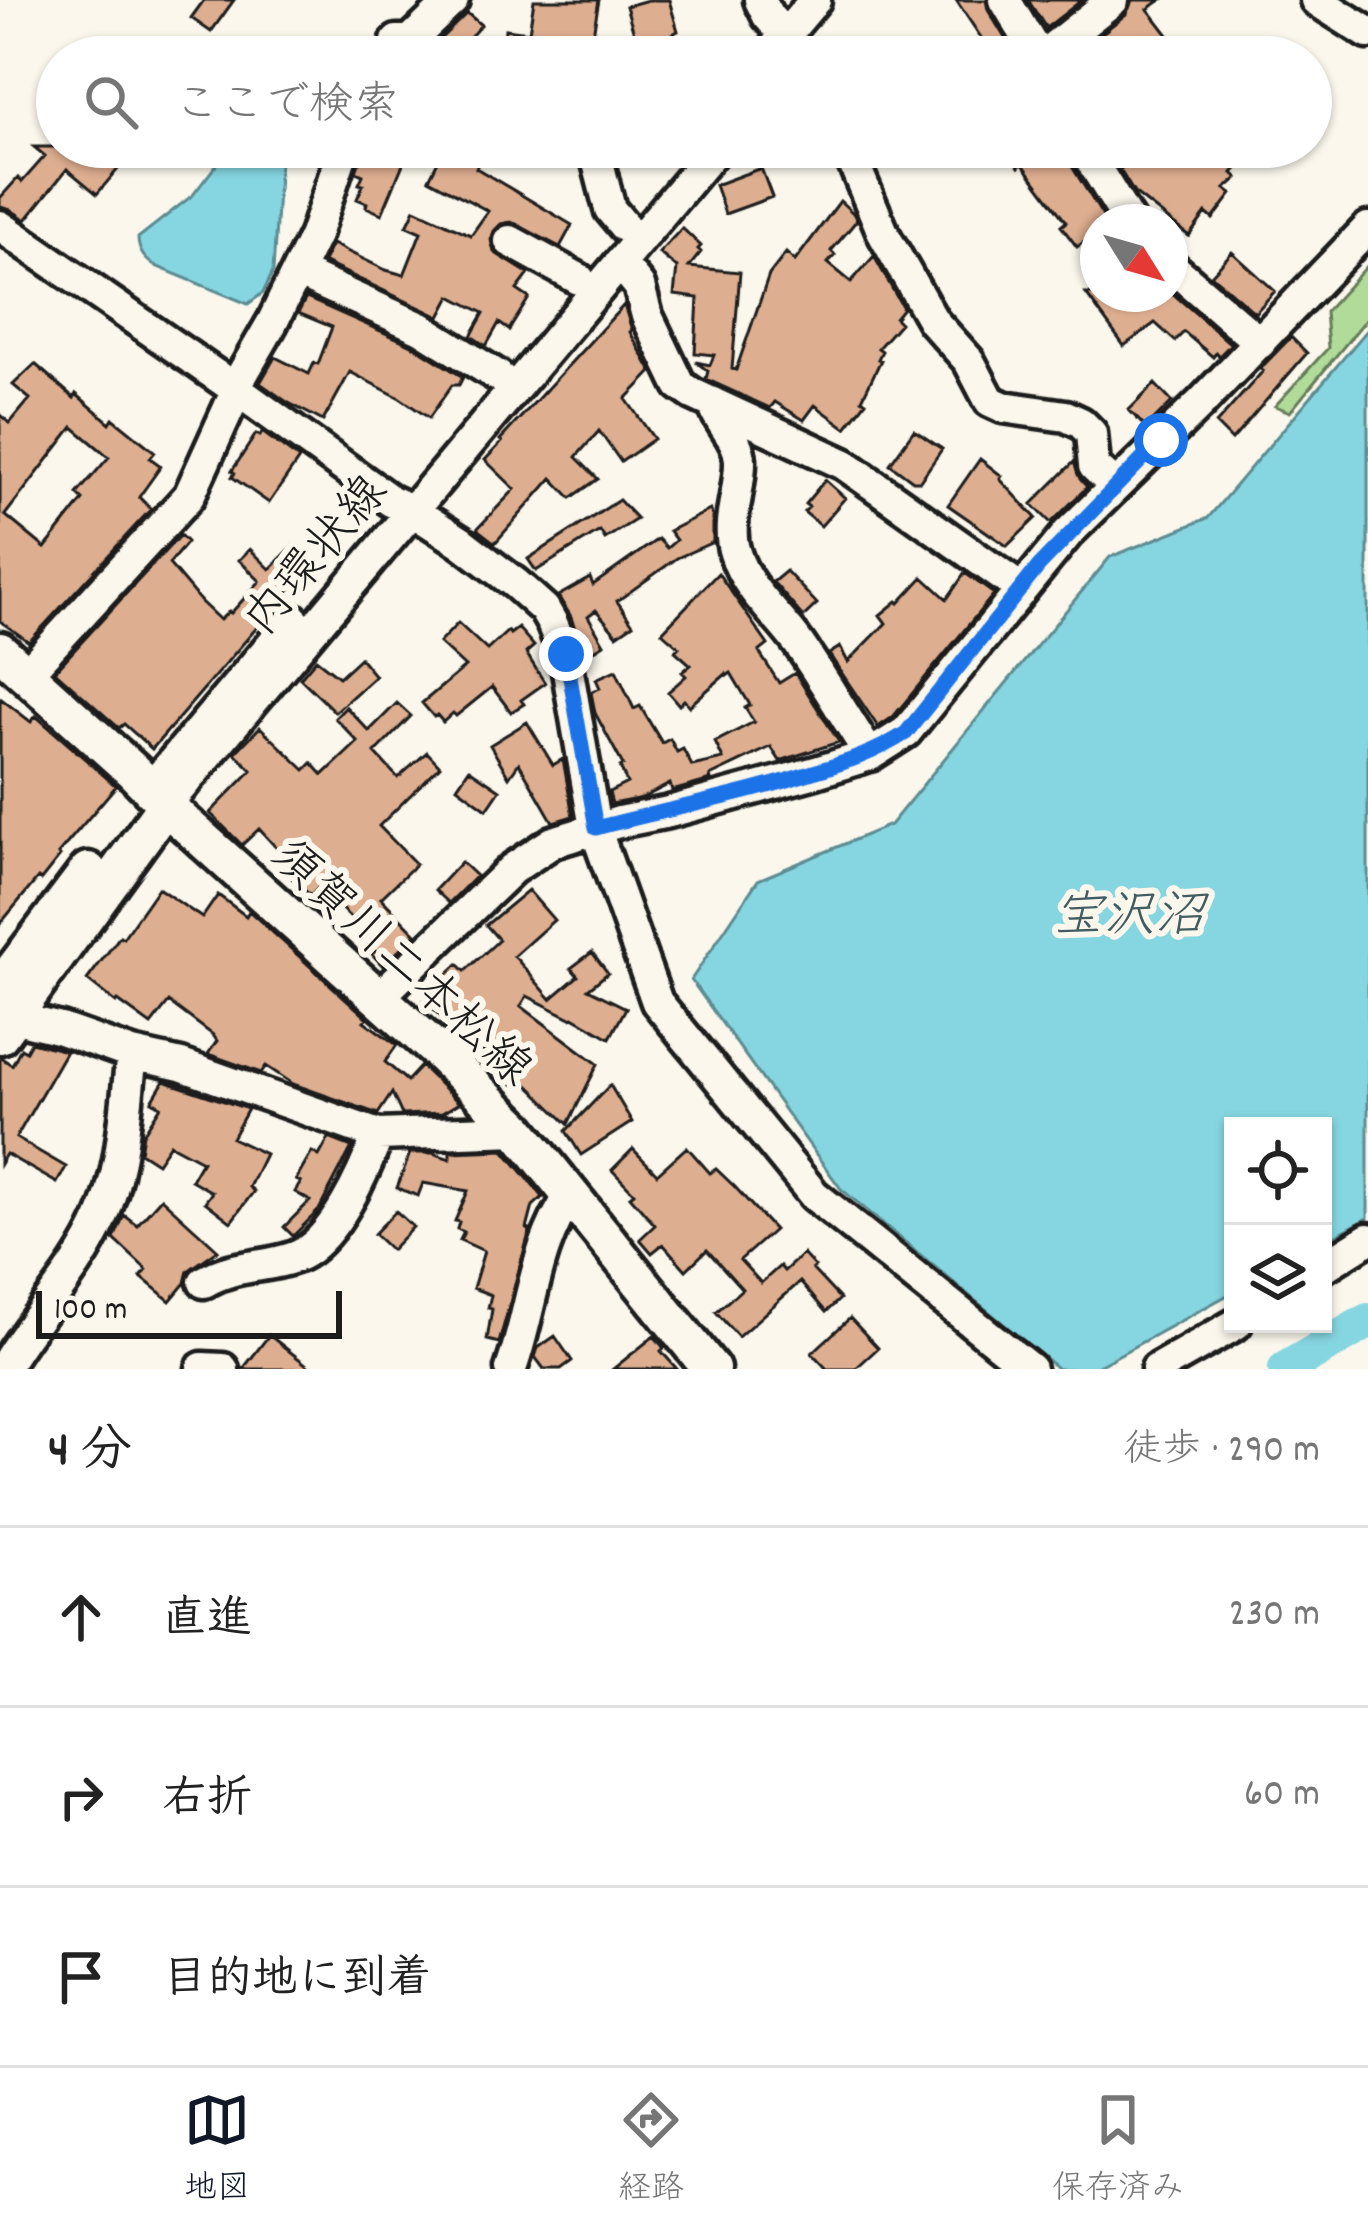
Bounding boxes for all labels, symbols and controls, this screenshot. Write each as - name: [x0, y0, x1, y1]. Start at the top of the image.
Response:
- search box: [36, 36, 1332, 168]
- icon: search: [78, 69, 144, 135]
- text: ここで検索: [174, 76, 399, 140]
- north arrow: [1080, 204, 1188, 312]
- route start: [1134, 413, 1188, 467]
- street label: 内環状線: [231, 462, 407, 654]
- route end: [539, 627, 593, 681]
- street label: 須賀川二本松線: [252, 826, 545, 1105]
- water label: 宝沢沼: [1052, 884, 1209, 956]
- map controls: [1224, 1117, 1332, 1333]
- button: locate: [1224, 1117, 1332, 1225]
- button: layers: [1224, 1225, 1332, 1333]
- scale bar: [36, 1285, 342, 1338]
- text: 100 m: [54, 1288, 127, 1335]
- text: 4 分: [48, 1418, 132, 1490]
- text: 徒歩 · 290 m: [1123, 1425, 1320, 1480]
- icon: ahead: [48, 1584, 114, 1650]
- text: 230 m: [1229, 1589, 1320, 1644]
- text: 直進: [162, 1590, 252, 1654]
- icon: right: [48, 1764, 114, 1830]
- text: 60 m: [1244, 1769, 1320, 1824]
- text: 右折: [162, 1770, 252, 1834]
- icon: arrive: [48, 1944, 114, 2010]
- text: 目的地に到着: [162, 1950, 432, 2014]
- tab: 地図: [184, 2087, 250, 2214]
- tab: 経路: [618, 2087, 684, 2214]
- tab: 保存済み: [1052, 2087, 1184, 2214]

